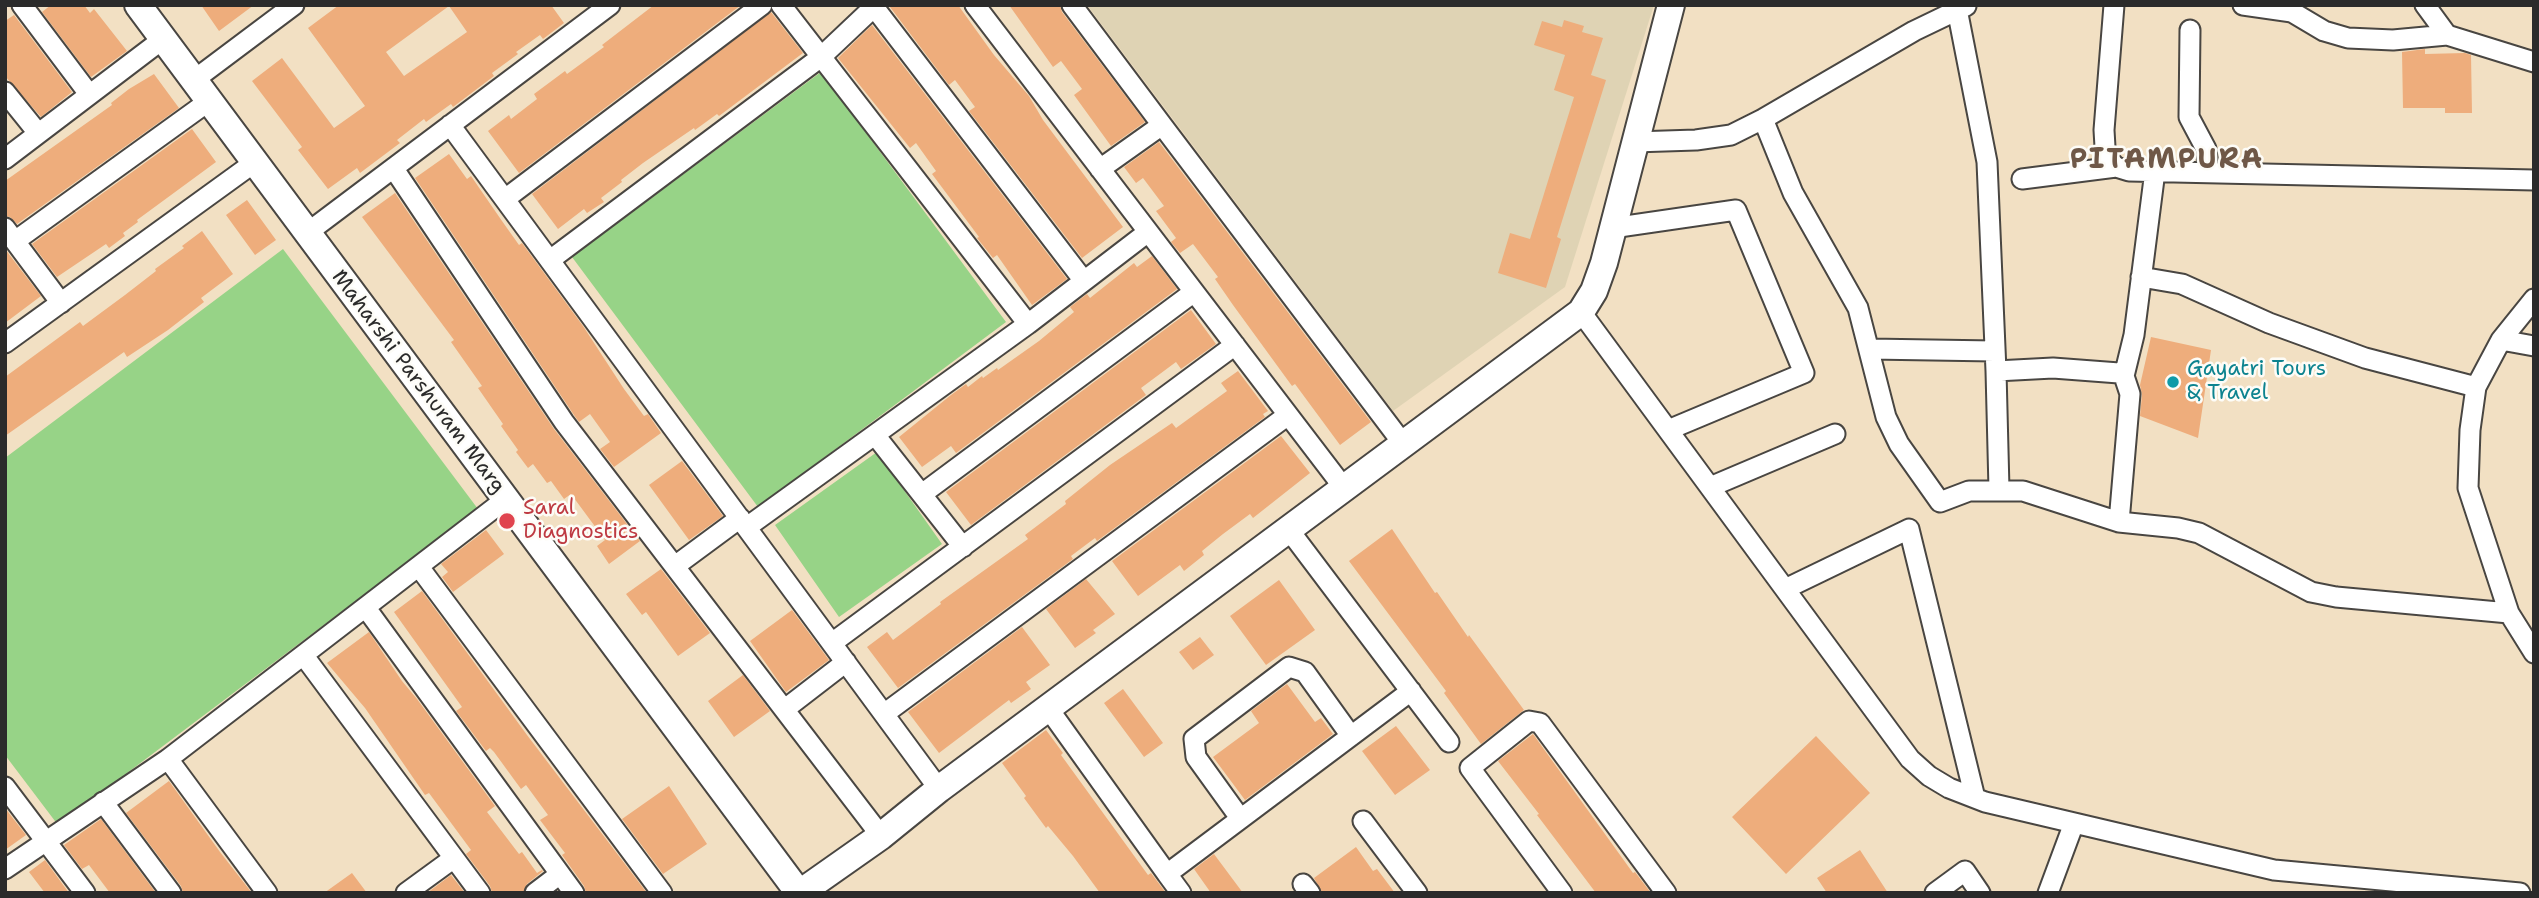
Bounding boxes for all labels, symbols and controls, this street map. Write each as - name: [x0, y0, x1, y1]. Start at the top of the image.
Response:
- district label: PITAMPURA: [2071, 144, 2263, 178]
- street label: Maharshi Parshuram Marg: [326, 265, 510, 499]
- place label: Gayatri Tours & Travel: [2187, 357, 2326, 407]
- marker: Gayatri Tours & Travel: [2165, 374, 2181, 390]
- place label: Saral Diagnostics: [523, 496, 638, 546]
- marker: Saral Diagnostics: [497, 511, 517, 531]

